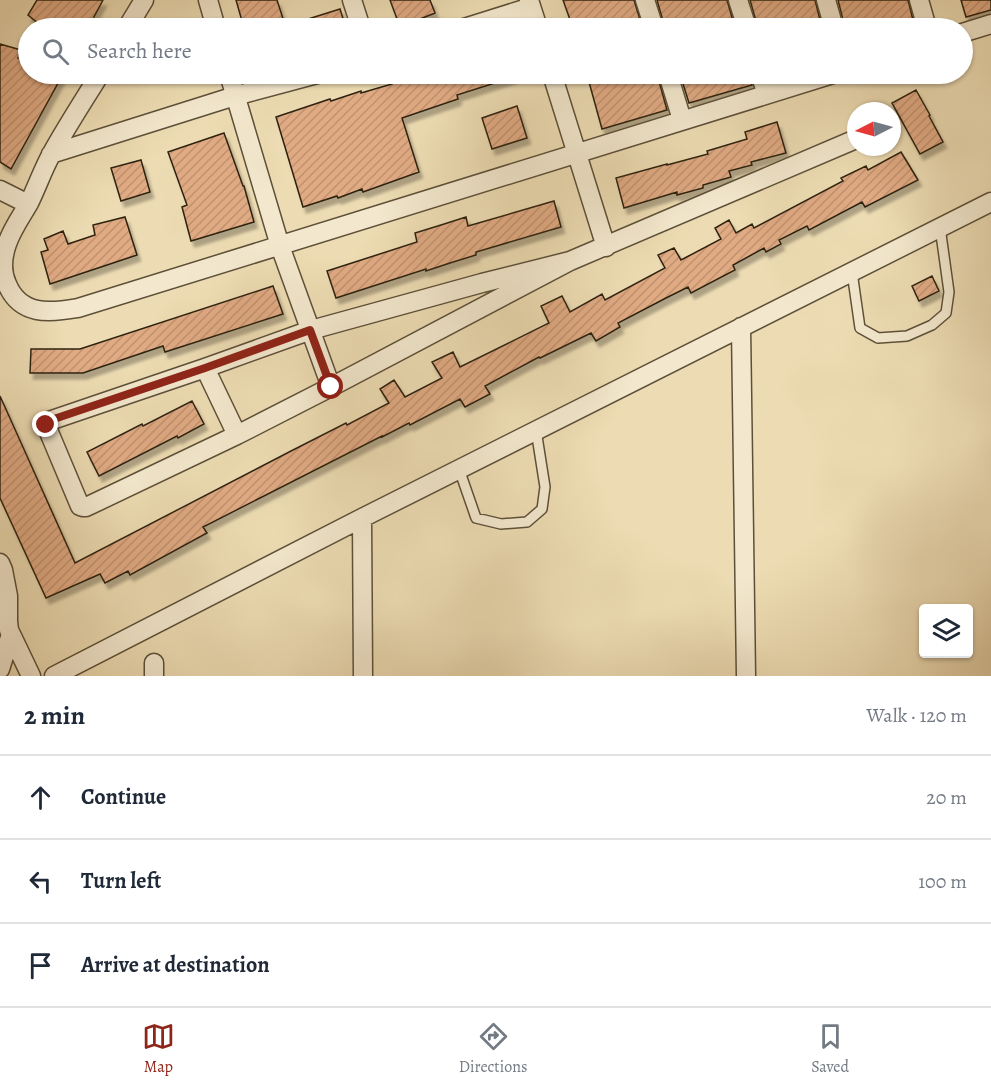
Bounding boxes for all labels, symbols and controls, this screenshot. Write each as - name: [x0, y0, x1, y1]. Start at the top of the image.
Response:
- search box: [18, 18, 973, 84]
- icon: search: [39, 35, 72, 68]
- text: Search here: [87, 36, 192, 66]
- north arrow: [847, 102, 901, 156]
- route start: [317, 373, 343, 399]
- route end: [32, 411, 58, 437]
- map controls: [919, 604, 973, 658]
- button: layers: [919, 604, 973, 658]
- text: 2 min: [24, 698, 85, 733]
- text: Walk · 120 m: [866, 702, 967, 729]
- icon: ahead: [24, 781, 57, 814]
- text: Continue: [81, 782, 166, 812]
- text: 20 m: [926, 784, 967, 811]
- icon: left: [24, 865, 57, 898]
- text: Turn left: [81, 866, 161, 896]
- text: 100 m: [918, 868, 967, 895]
- icon: arrive: [24, 949, 57, 982]
- text: Arrive at destination: [81, 950, 270, 980]
- tab: Map: [142, 1020, 175, 1078]
- tab: Directions: [459, 1020, 527, 1078]
- tab: Saved: [811, 1020, 849, 1078]

